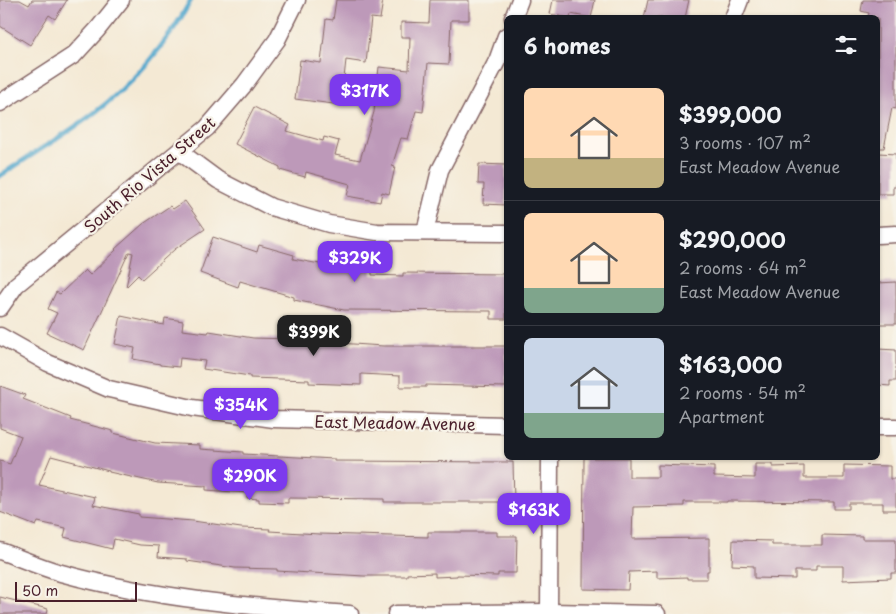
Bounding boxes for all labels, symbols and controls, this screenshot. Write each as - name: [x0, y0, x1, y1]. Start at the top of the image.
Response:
- text: 6 homes: [524, 29, 610, 61]
- icon: filters: [832, 31, 860, 59]
- pin: $317K: [330, 74, 400, 116]
- text: $317K: [341, 78, 389, 102]
- text: $399,000: [679, 98, 782, 130]
- icon: home: [564, 108, 624, 168]
- street label: South Rio Vista Street: [78, 110, 220, 238]
- text: 3 rooms · 107 m²: [679, 130, 811, 154]
- text: East Meadow Avenue: [679, 154, 840, 178]
- text: $290,000: [679, 223, 786, 255]
- icon: home: [564, 233, 624, 293]
- pin: $329K: [320, 240, 390, 283]
- text: $329K: [329, 245, 381, 269]
- text: 2 rooms · 64 m²: [679, 255, 807, 279]
- text: East Meadow Avenue: [679, 279, 840, 303]
- pin: $399K: [279, 314, 349, 357]
- text: $399K: [288, 319, 340, 343]
- text: $163,000: [679, 348, 782, 380]
- icon: home: [564, 358, 624, 418]
- text: 2 rooms · 54 m²: [679, 380, 806, 404]
- pin: $354K: [206, 388, 276, 430]
- text: $354K: [214, 392, 268, 416]
- text: Apartment: [679, 404, 764, 428]
- street label: East Meadow Avenue: [314, 409, 476, 435]
- pin: $290K: [215, 458, 285, 501]
- text: $290K: [223, 463, 277, 487]
- pin: $163K: [499, 492, 569, 535]
- text: $163K: [508, 497, 560, 521]
- scale bar: [15, 579, 138, 602]
- text: 50 m: [22, 580, 58, 601]

